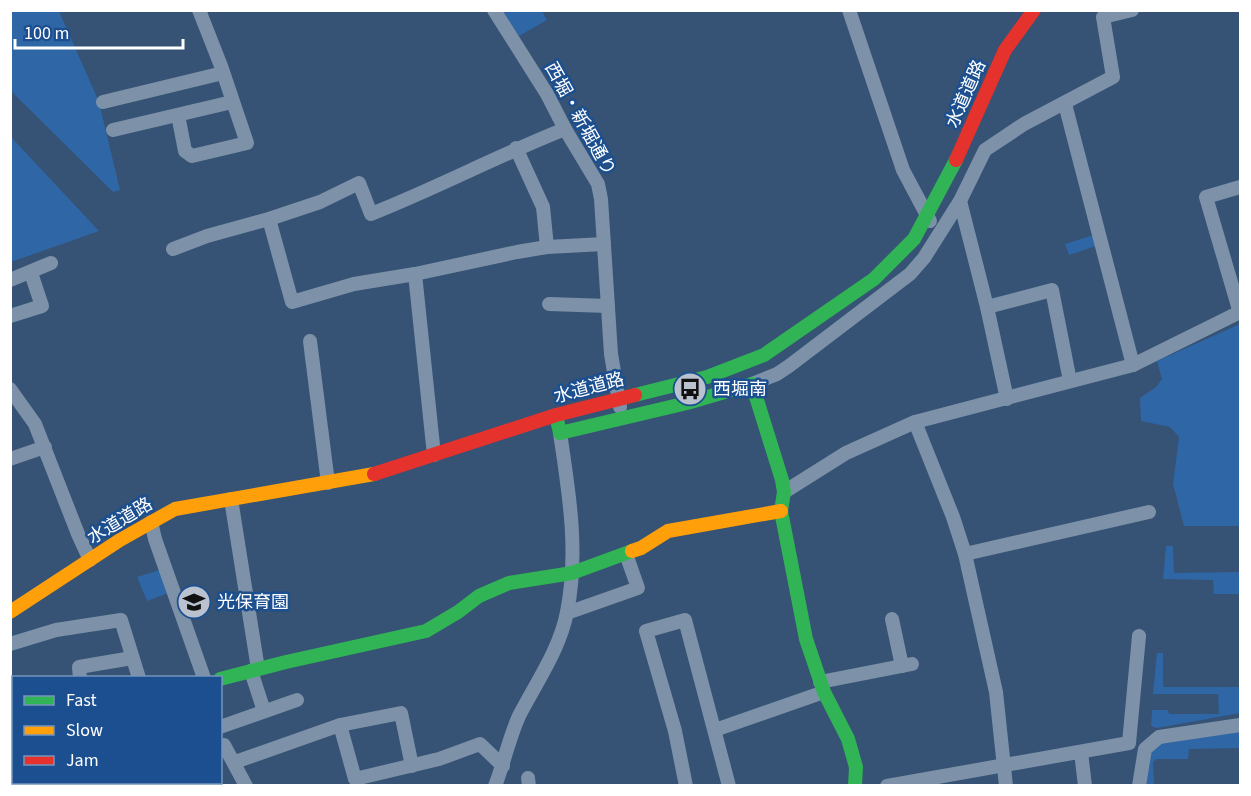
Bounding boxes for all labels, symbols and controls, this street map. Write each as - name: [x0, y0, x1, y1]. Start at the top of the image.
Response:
- scale bar: [15, 12, 183, 50]
- text: 100 m: [24, 21, 69, 46]
- street label: 水道道路: [940, 56, 992, 132]
- street label: 西堀・新堀通り: [539, 58, 621, 180]
- street label: 水道道路: [551, 367, 627, 409]
- bus stop icon: 西堀南: [672, 371, 708, 407]
- place label: 西堀南: [713, 377, 767, 402]
- street label: 水道道路: [83, 492, 157, 550]
- school or university icon: 光保育園: [176, 584, 212, 620]
- place label: 光保育園: [217, 590, 289, 615]
- legend: [12, 676, 222, 784]
- text: Fast: [66, 688, 97, 713]
- text: Slow: [66, 718, 103, 743]
- text: Jam: [66, 748, 99, 773]

